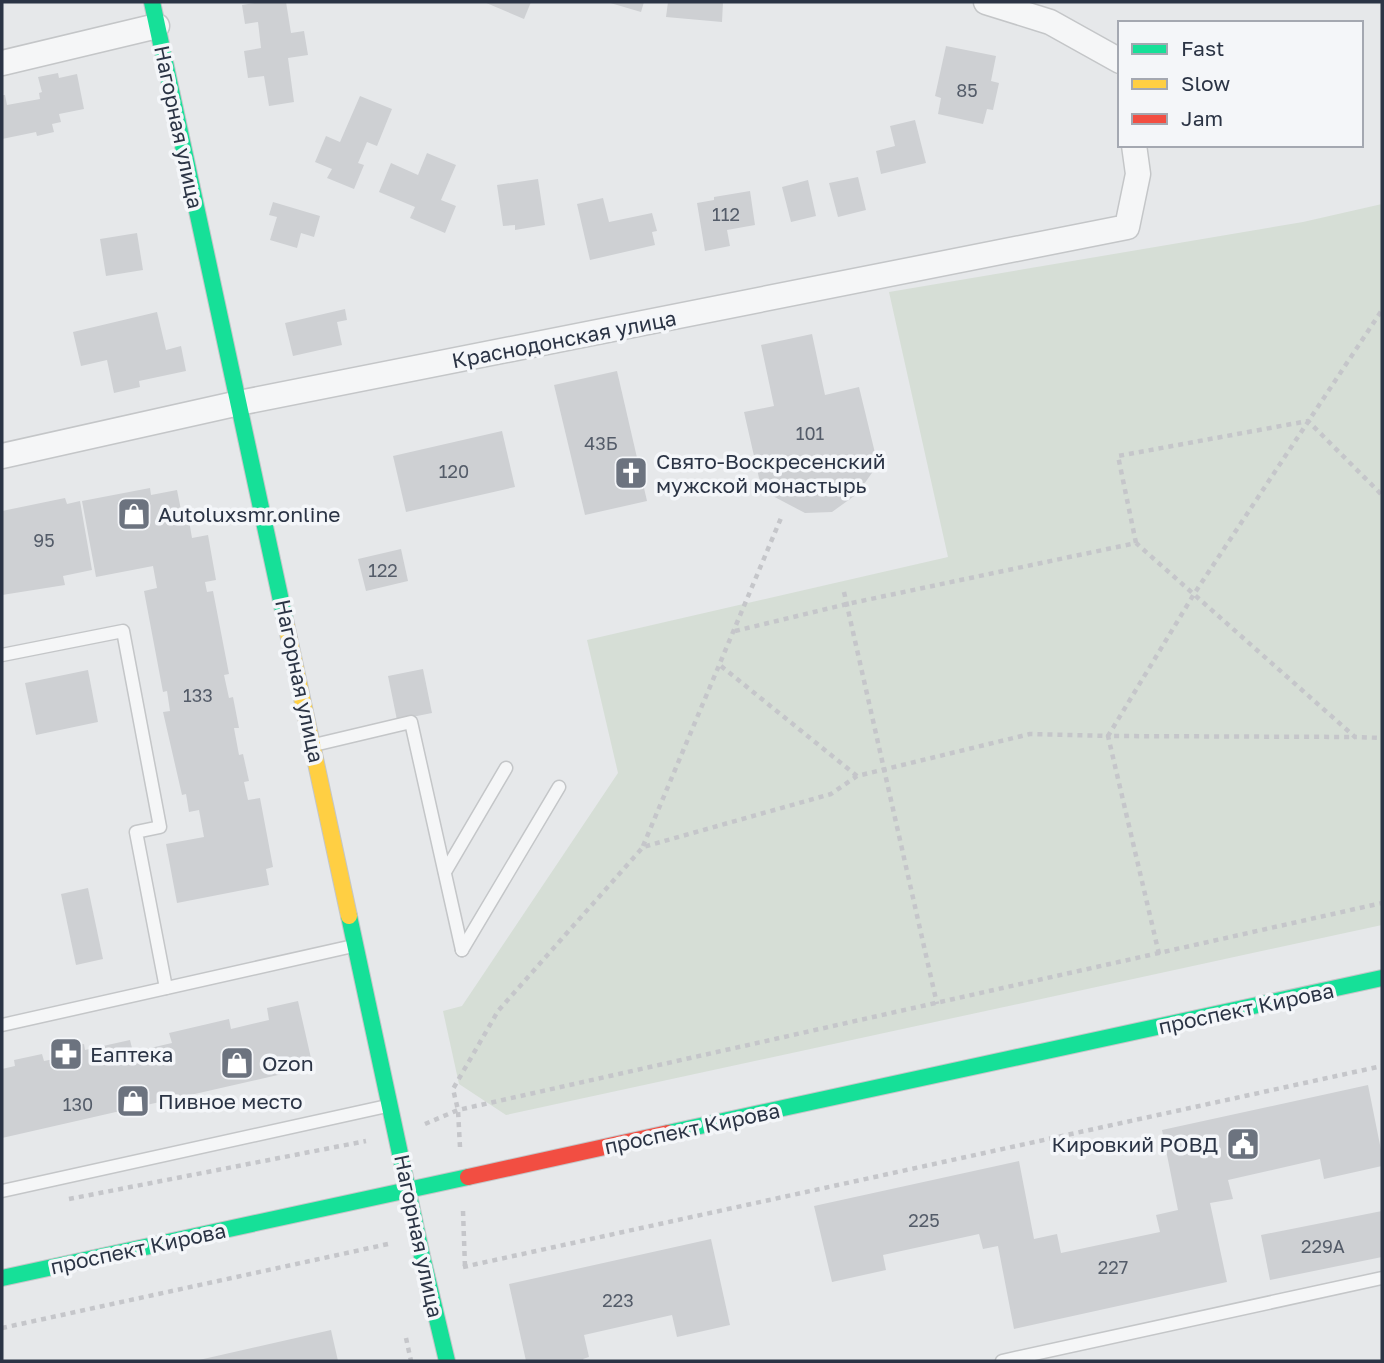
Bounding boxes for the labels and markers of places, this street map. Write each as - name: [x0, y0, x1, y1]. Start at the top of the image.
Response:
- place label: Свято-Воскресенский мужской монастырь: [656, 448, 886, 498]
- church icon: Свято-Воскресенский мужской монастырь: [612, 454, 650, 492]
- shop icon: Autoluxsmr.online: [115, 495, 153, 533]
- place label: Autoluxsmr.online: [158, 501, 341, 527]
- pharmacy icon: Еаптека: [47, 1035, 85, 1073]
- place label: Еаптека: [90, 1041, 173, 1067]
- shop icon: Ozon: [218, 1044, 256, 1082]
- place label: Ozon: [262, 1050, 314, 1076]
- shop icon: Пивное место: [114, 1082, 152, 1120]
- place label: Пивное место: [158, 1088, 303, 1114]
- public building icon: Кировкий РОВД: [1224, 1125, 1262, 1163]
- place label: Кировкий РОВД: [1051, 1131, 1218, 1157]

